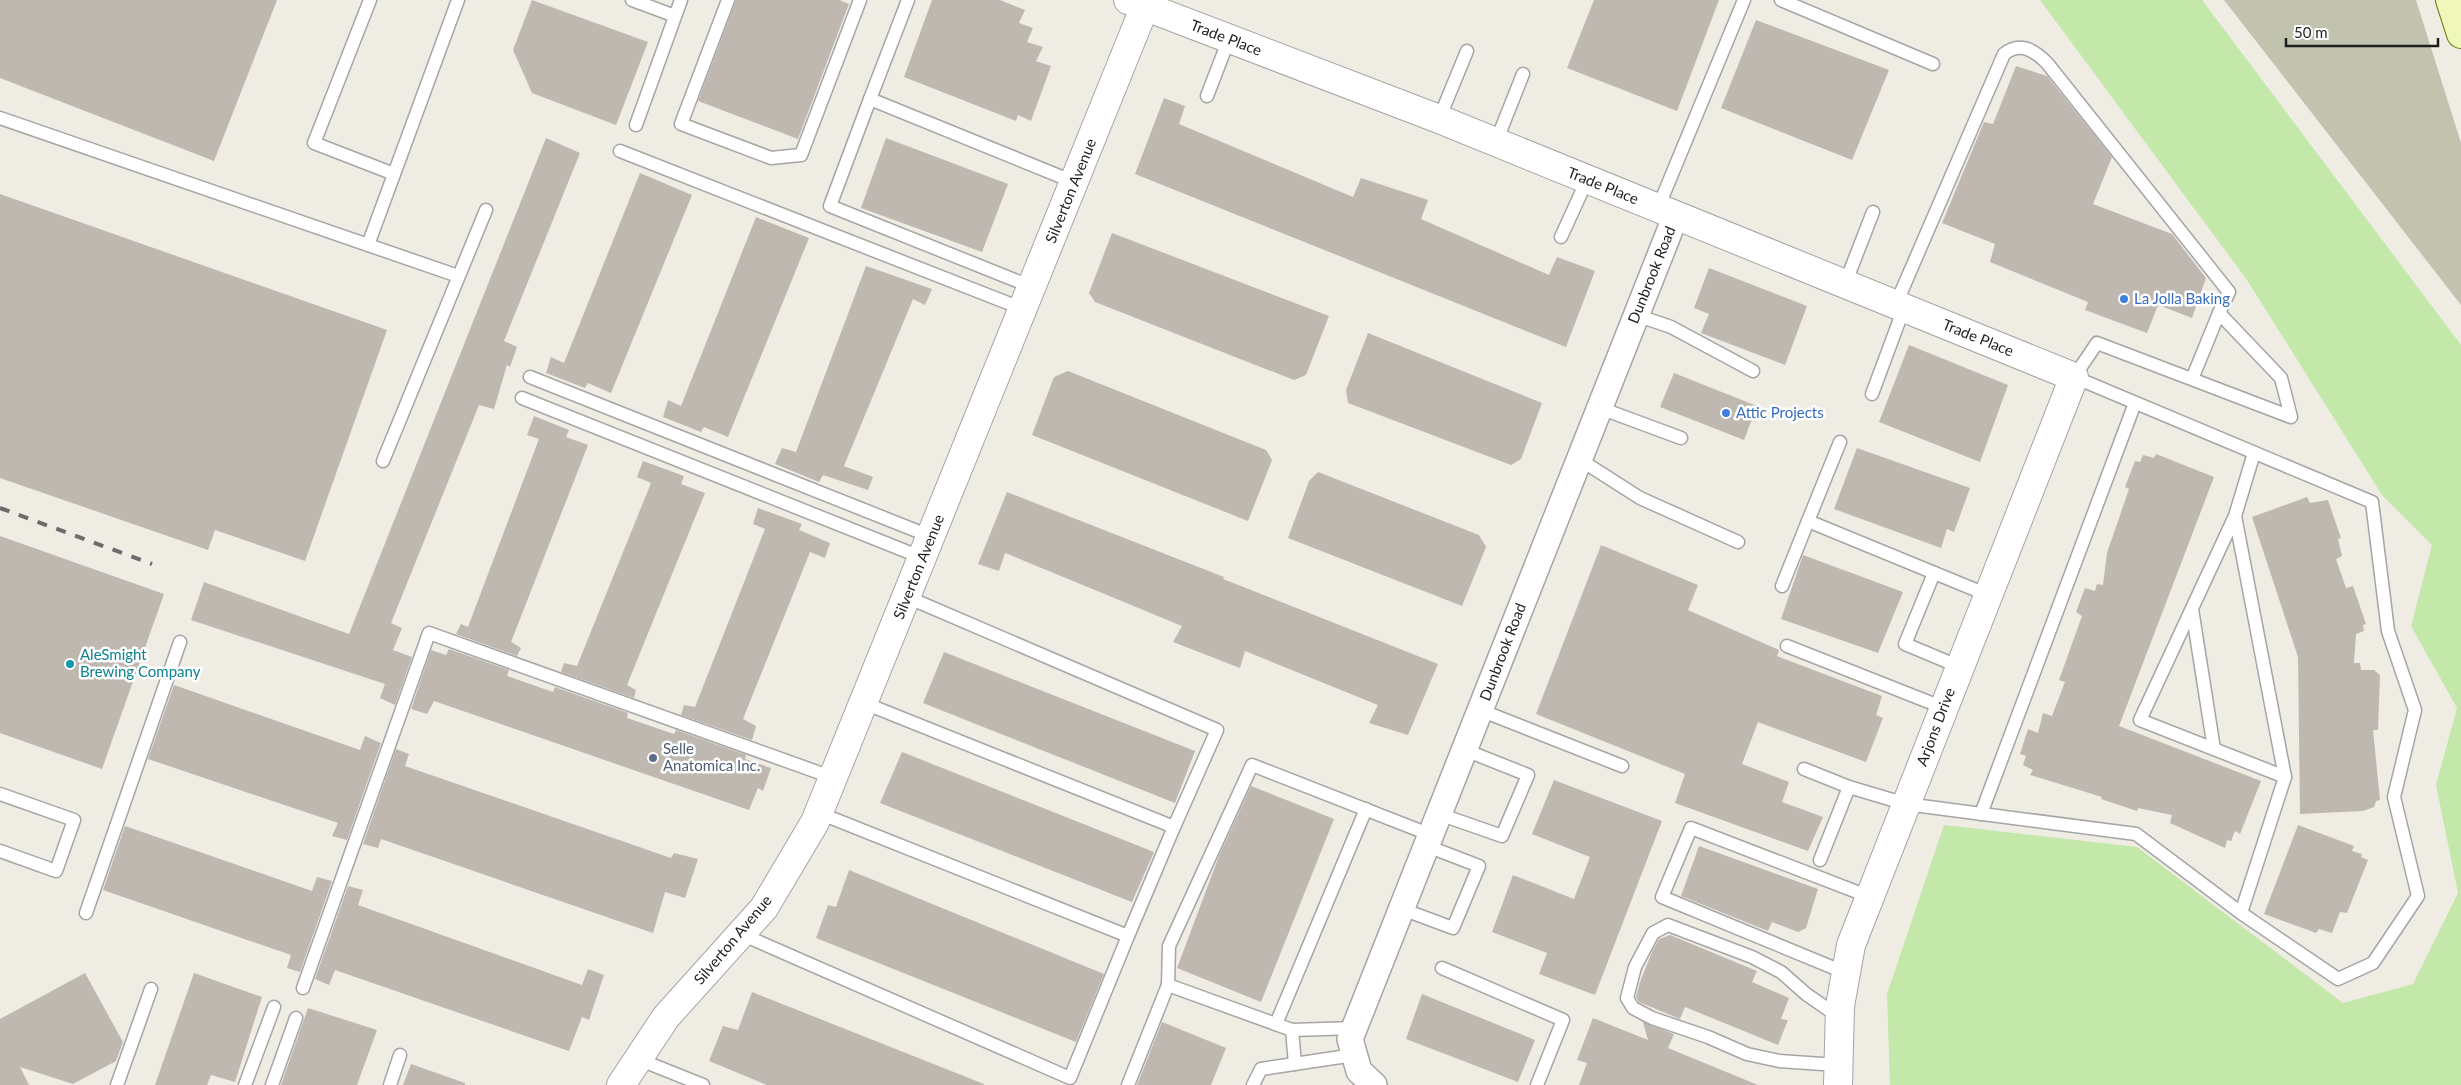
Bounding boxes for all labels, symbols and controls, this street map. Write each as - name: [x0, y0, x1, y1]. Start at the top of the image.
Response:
- street label: Trade Place: [1188, 15, 1265, 59]
- scale bar: [2286, 15, 2438, 47]
- text: 50 m: [2294, 23, 2328, 41]
- street label: Silverton Avenue: [1041, 136, 1099, 246]
- street label: Trade Place: [1565, 163, 1642, 208]
- street label: Dunbrook Road: [1623, 223, 1679, 326]
- place label: La Jolla Baking: [2134, 289, 2230, 307]
- marker: La Jolla Baking: [2118, 293, 2130, 305]
- street label: Trade Place: [1940, 315, 2017, 360]
- place label: Attic Projects: [1736, 403, 1824, 421]
- marker: Attic Projects: [1720, 407, 1732, 419]
- street label: Silverton Avenue: [889, 512, 947, 622]
- street label: Dunbrook Road: [1475, 600, 1529, 703]
- place label: AleSmight Brewing Company: [80, 645, 201, 680]
- marker: AleSmight Brewing Company: [64, 658, 76, 670]
- street label: Arjons Drive: [1912, 685, 1958, 768]
- place label: Selle Anatomica Inc.: [663, 739, 760, 774]
- marker: Selle Anatomica Inc.: [647, 752, 659, 764]
- street label: Silverton Avenue: [690, 891, 775, 988]

